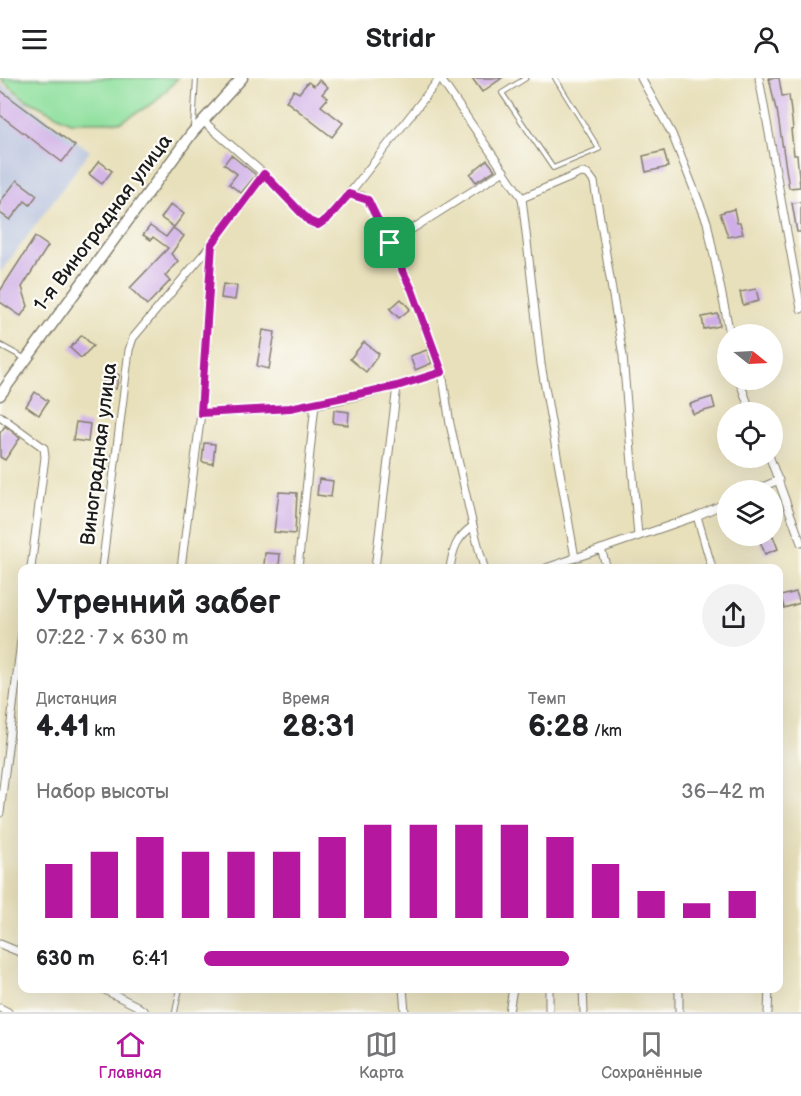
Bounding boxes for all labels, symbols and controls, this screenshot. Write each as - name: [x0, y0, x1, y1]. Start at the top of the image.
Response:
- icon: menu: [18, 23, 51, 56]
- text: Stridr: [366, 23, 435, 55]
- icon: person: [750, 23, 783, 56]
- street label: 1-я Виноградная улица: [29, 130, 177, 316]
- pin: [364, 217, 415, 268]
- icon: arrive: [373, 226, 406, 259]
- north arrow: [717, 324, 783, 390]
- map controls: [717, 324, 783, 546]
- street label: Виноградная улица: [76, 361, 122, 547]
- button: locate: [717, 402, 783, 468]
- button: layers: [717, 480, 783, 546]
- text: Утренний забег: [36, 583, 281, 623]
- button: share: [702, 584, 765, 647]
- text: 07:22 · 7 × 630 m: [36, 626, 189, 650]
- text: Дистанция: [36, 690, 117, 709]
- text: Время: [282, 690, 330, 709]
- text: Темп: [528, 690, 566, 709]
- text: 4.41: [36, 709, 90, 745]
- text: 28:31: [282, 709, 355, 745]
- text: 6:28: [528, 709, 589, 745]
- text: km: [90, 722, 115, 741]
- text: /km: [589, 722, 622, 741]
- text: Набор высоты: [36, 780, 169, 804]
- text: 36–42 m: [681, 780, 765, 804]
- text: 630 m: [36, 947, 95, 971]
- text: 6:41: [132, 947, 168, 971]
- tab: Главная: [99, 1028, 162, 1083]
- tab: Карта: [359, 1028, 404, 1083]
- tab: Сохранённые: [601, 1028, 702, 1083]

